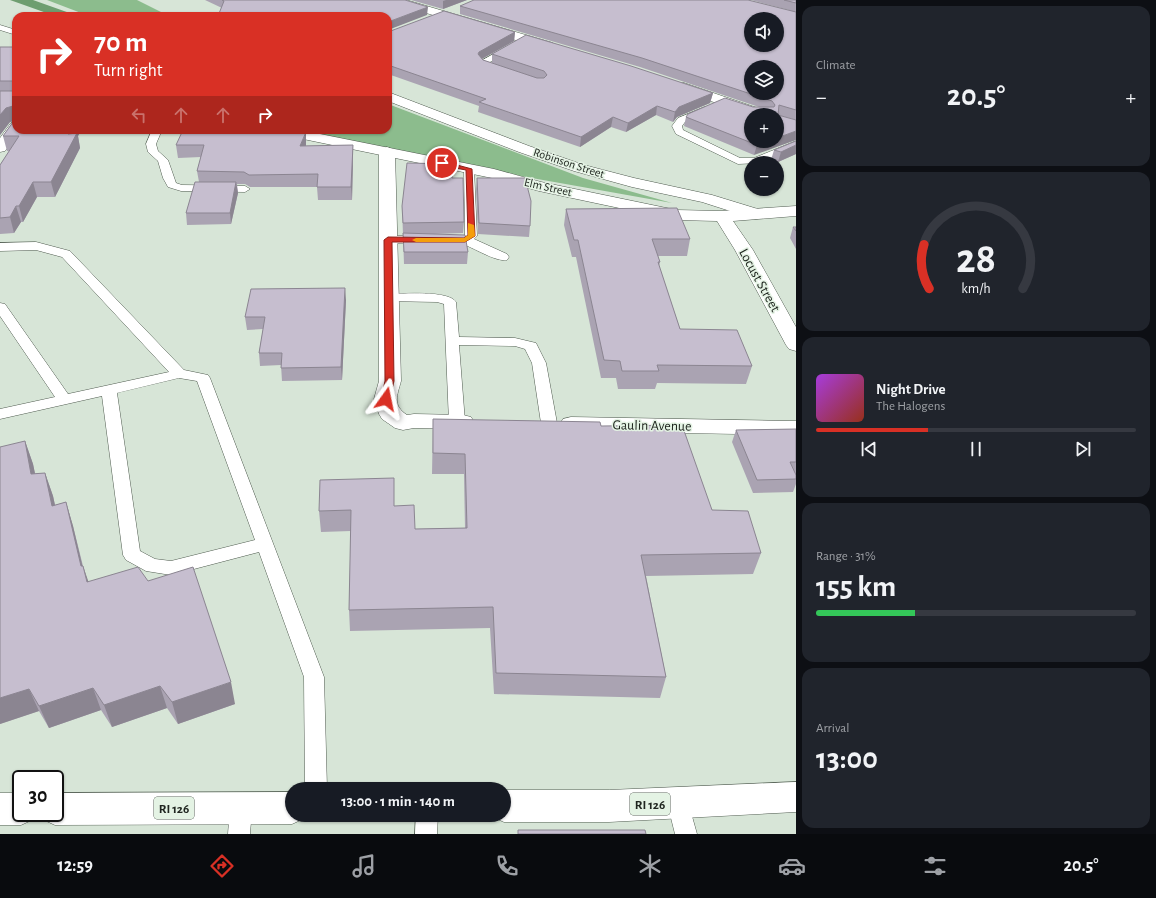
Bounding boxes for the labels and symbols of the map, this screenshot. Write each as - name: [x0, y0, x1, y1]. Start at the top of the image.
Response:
- pin: [425, 146, 459, 180]
- street label: Robinson Street: [532, 146, 606, 180]
- street label: Elm Street: [523, 176, 573, 198]
- street label: Locust Street: [736, 246, 782, 315]
- position arrow: [365, 378, 407, 420]
- street label: Gaulin Avenue: [612, 418, 692, 434]
- speed limit sign: 30: [12, 770, 64, 822]
- road number: RI 126: [630, 793, 670, 815]
- road number: RI 126: [154, 797, 194, 819]

